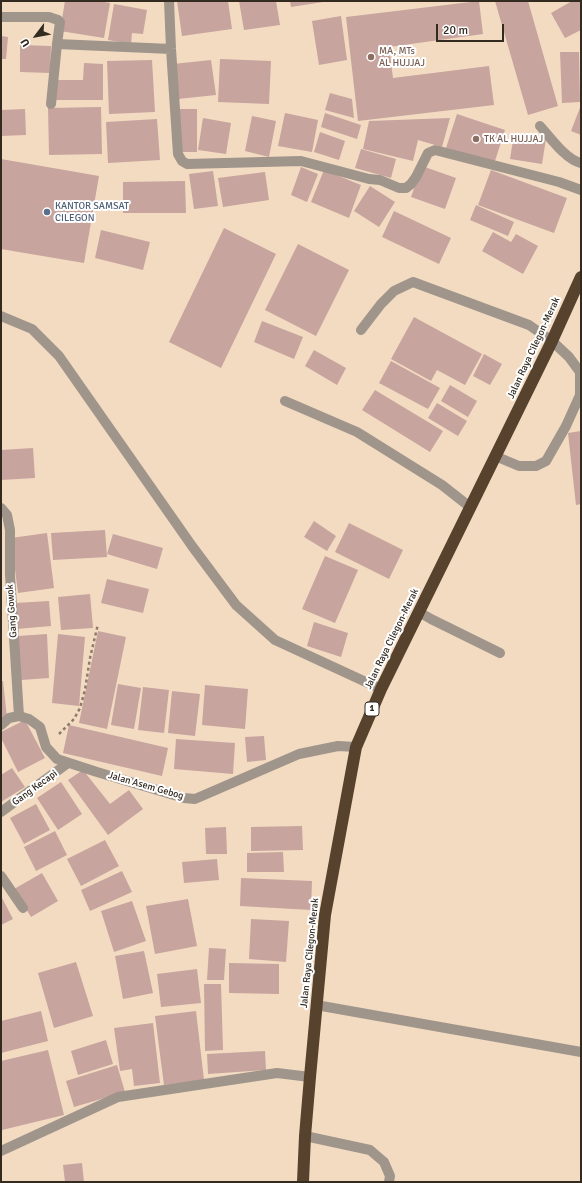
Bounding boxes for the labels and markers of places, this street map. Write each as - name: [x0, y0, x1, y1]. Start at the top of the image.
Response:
- place label: MA, MTs AL HUJJAJ: [379, 45, 425, 68]
- marker: MA, MTs AL HUJJAJ: [366, 52, 376, 62]
- place label: TK AL HUJJAJ: [484, 133, 543, 145]
- marker: TK AL HUJJAJ: [471, 134, 481, 144]
- place label: KANTOR SAMSAT CILEGON: [55, 200, 129, 224]
- marker: KANTOR SAMSAT CILEGON: [42, 207, 52, 217]

